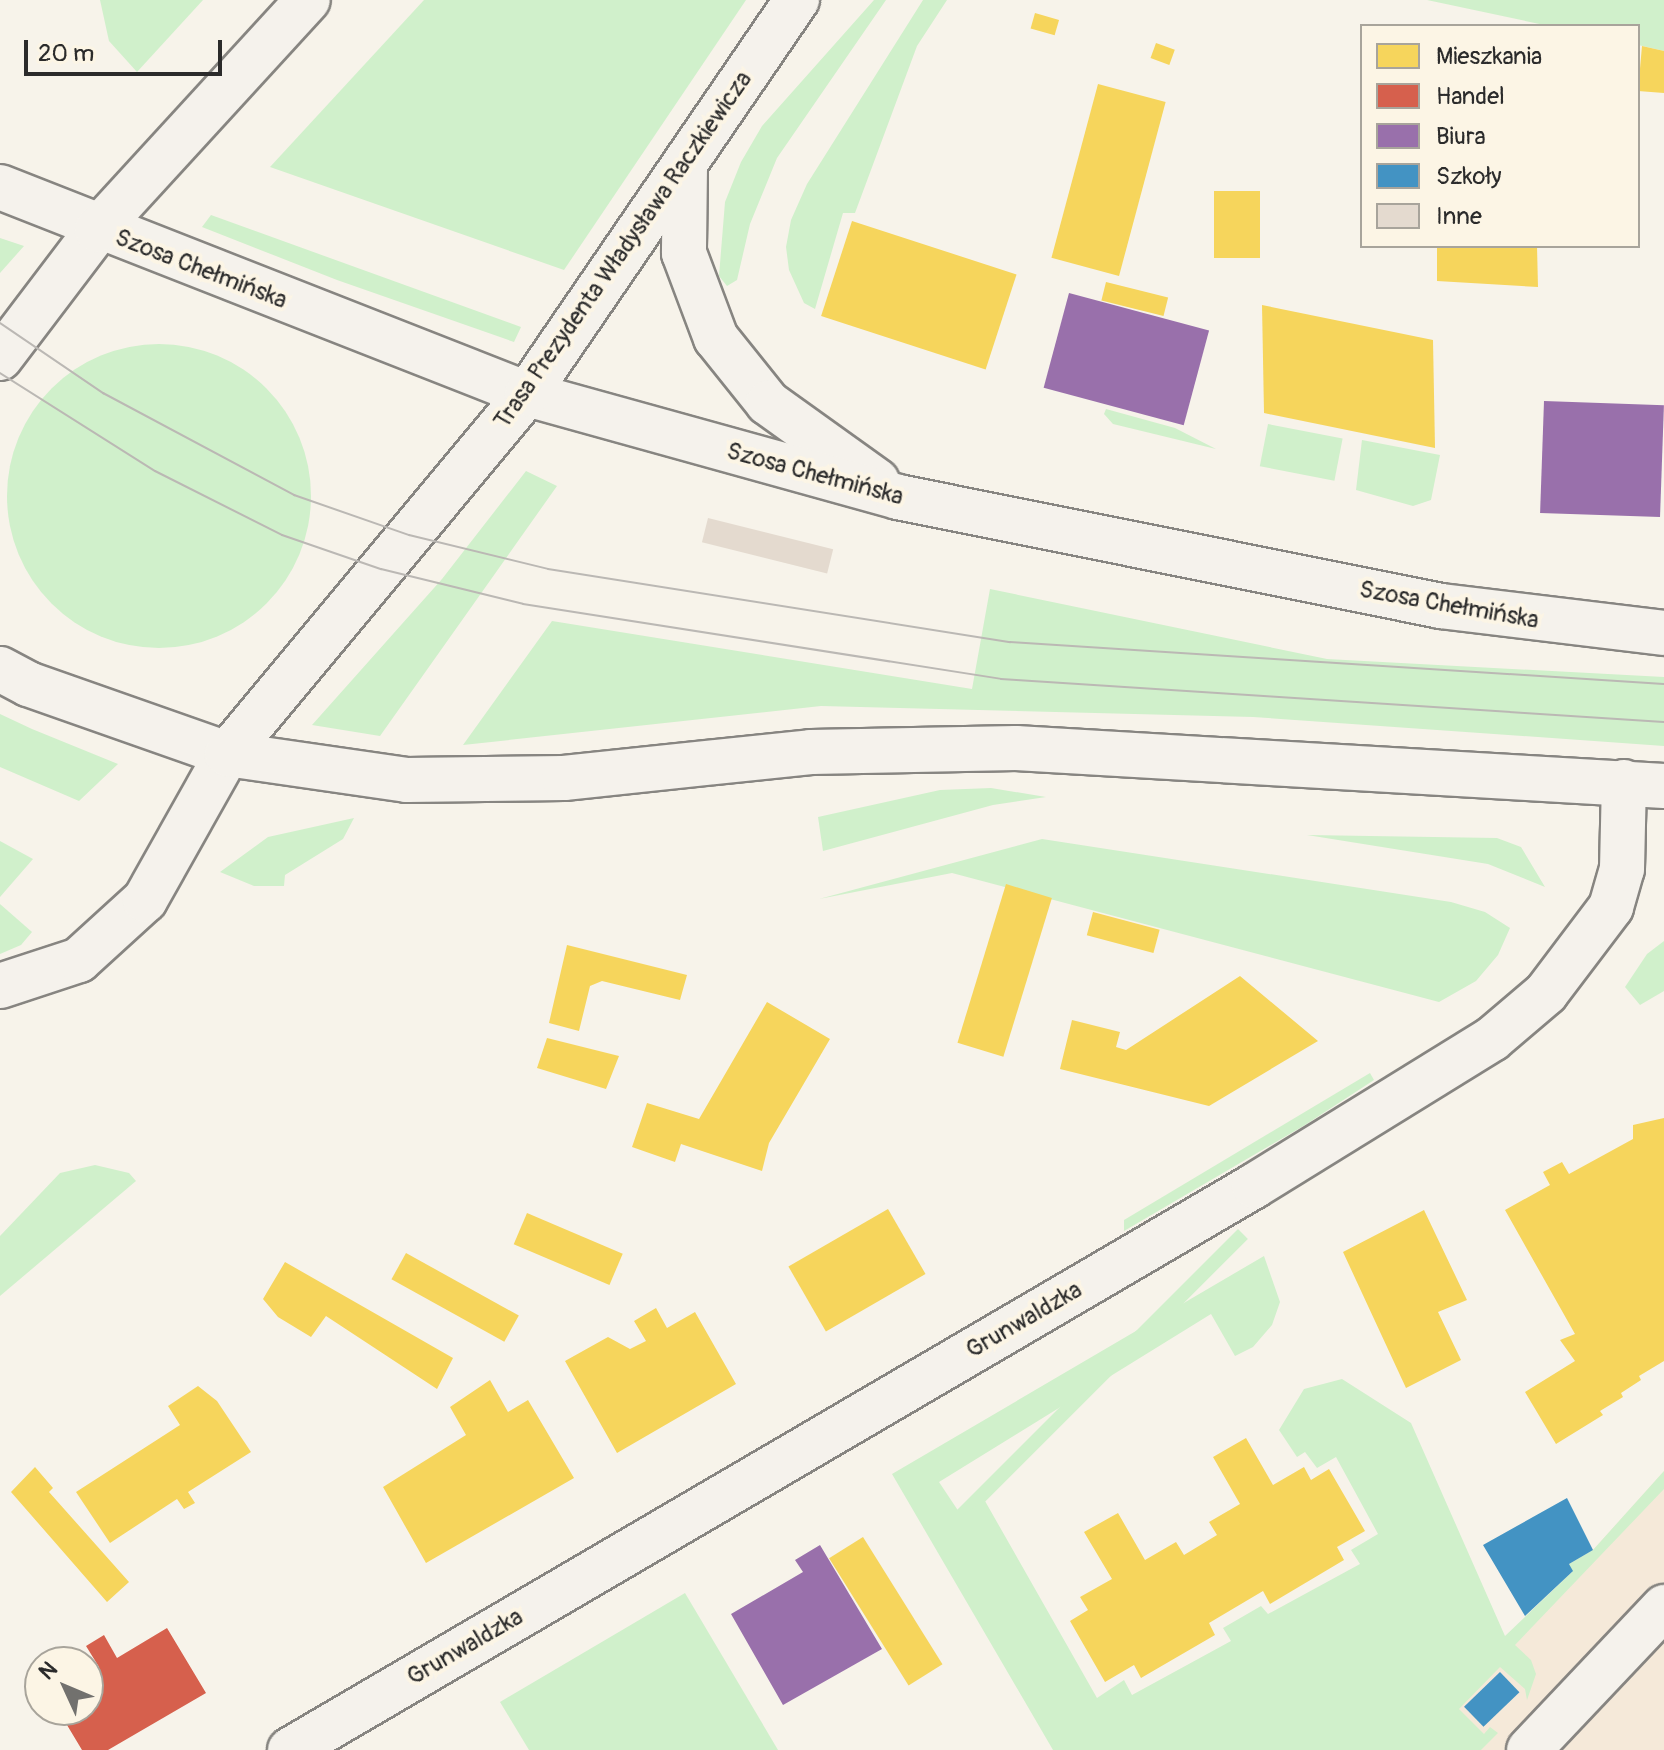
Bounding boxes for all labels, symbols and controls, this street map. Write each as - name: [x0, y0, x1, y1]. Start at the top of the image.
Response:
- scale bar: [28, 24, 226, 74]
- legend: [1360, 24, 1640, 248]
- text: 20 m: [38, 39, 94, 68]
- text: Mieszkania: [1436, 42, 1542, 71]
- street label: Trasa Prezydenta Władysława Raczkiewicza: [488, 66, 758, 434]
- text: Handel: [1436, 82, 1505, 111]
- text: Biura: [1436, 122, 1486, 151]
- text: Szkoły: [1436, 162, 1502, 191]
- text: Inne: [1436, 202, 1482, 231]
- street label: Szosa Chełmińska: [111, 223, 291, 315]
- street label: Szosa Chełmińska: [724, 437, 906, 511]
- street label: Szosa Chełmińska: [1357, 575, 1541, 635]
- street label: Grunwaldzka: [961, 1275, 1087, 1365]
- street label: Grunwaldzka: [402, 1602, 528, 1692]
- north arrow: [24, 1646, 104, 1726]
- text: N: [33, 1656, 63, 1686]

